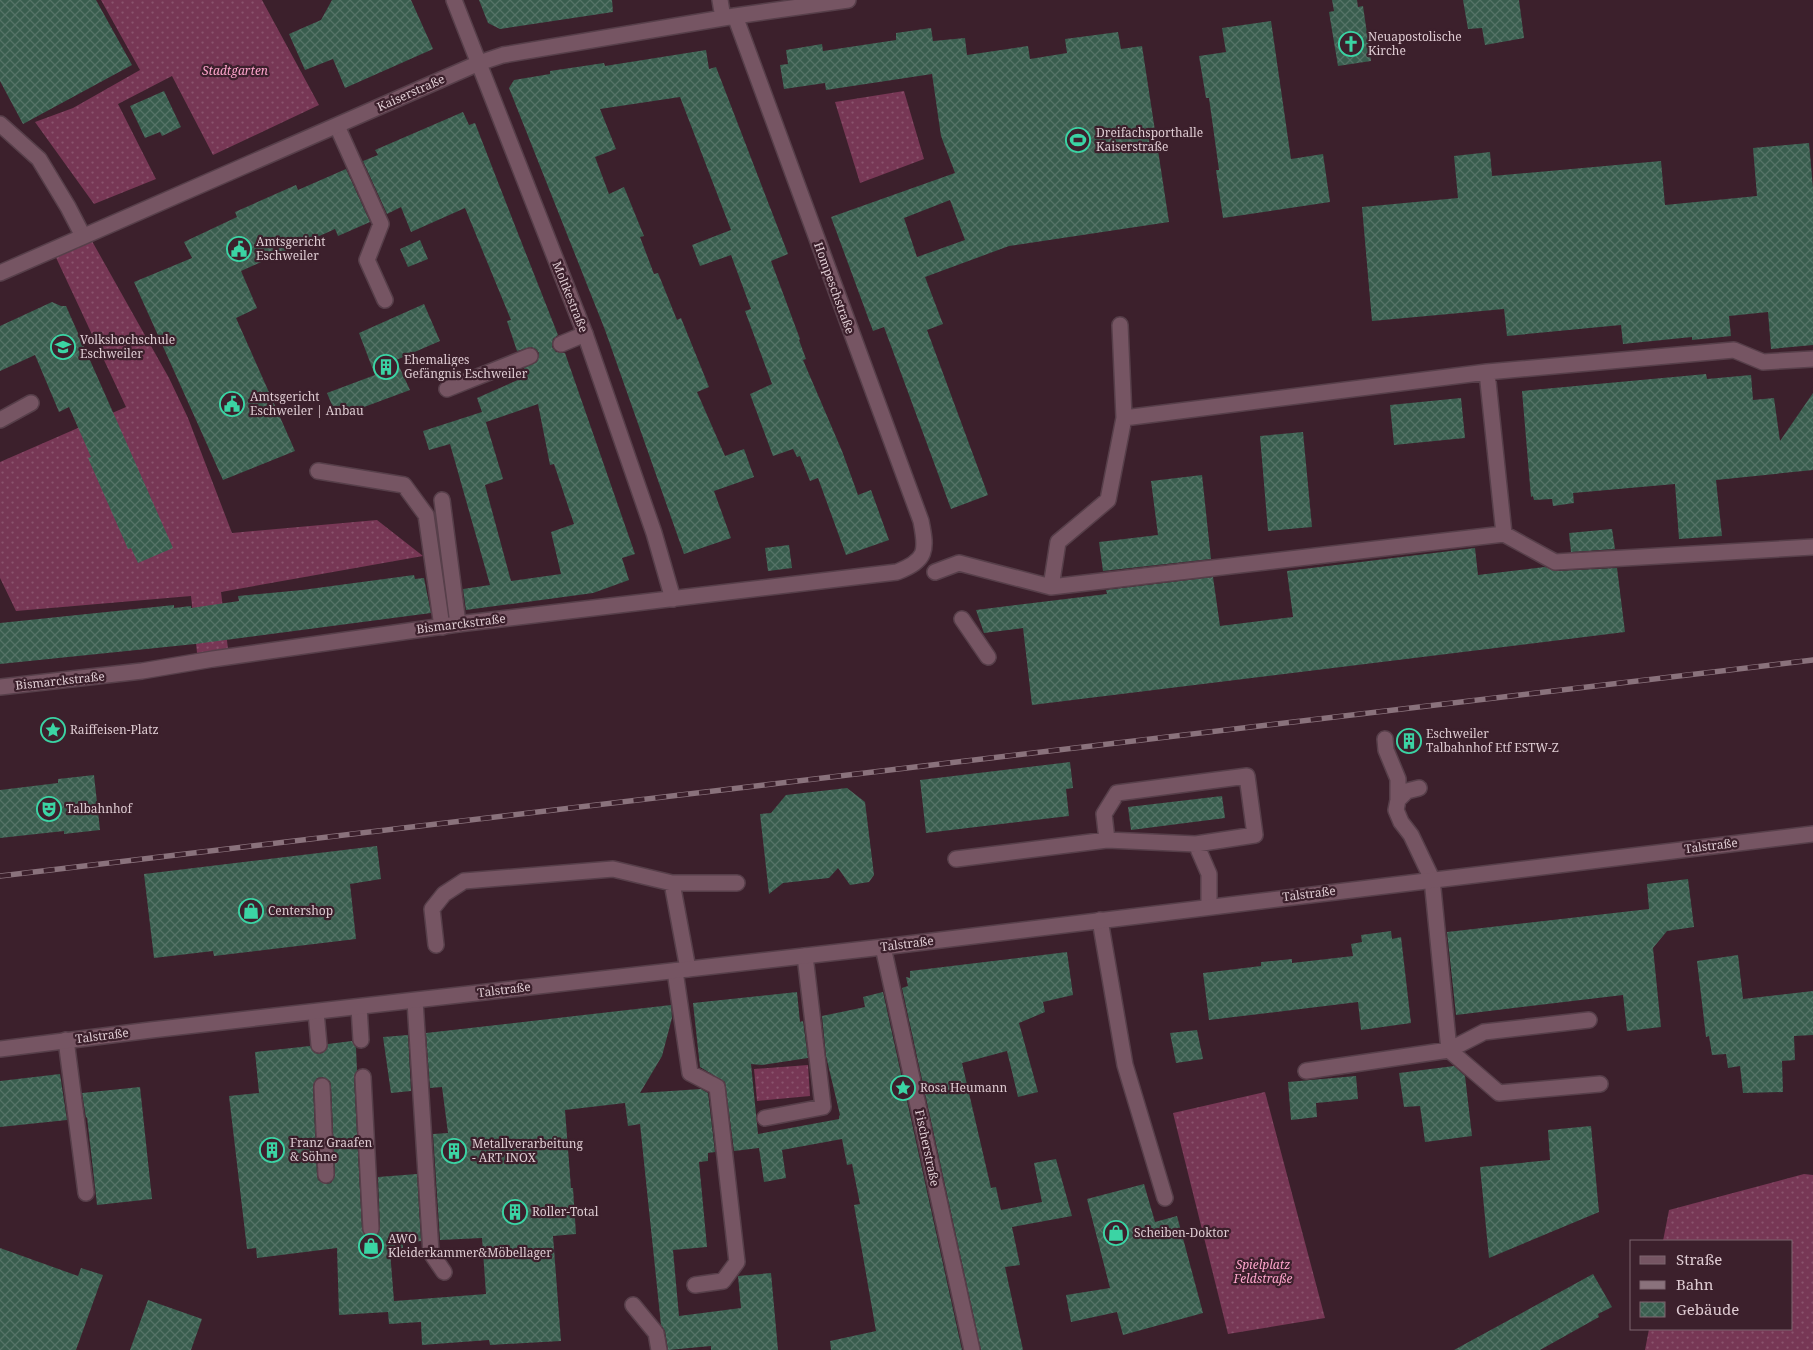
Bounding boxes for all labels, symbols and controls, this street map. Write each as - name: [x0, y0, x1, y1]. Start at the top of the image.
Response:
- place label: Neuapostolische Kirche: [1368, 28, 1462, 59]
- church icon: Neuapostolische Kirche: [1338, 31, 1364, 57]
- park label: Stadtgarten: [202, 62, 268, 79]
- street label: Kaiserstraße: [374, 70, 447, 115]
- place label: Dreifachsporthalle Kaiserstraße: [1096, 124, 1203, 155]
- sports icon: Dreifachsporthalle Kaiserstraße: [1065, 127, 1091, 153]
- place label: Amtsgericht Eschweiler: [256, 233, 326, 264]
- public building icon: Amtsgericht Eschweiler: [226, 236, 252, 262]
- street label: Hompeschstraße: [810, 240, 859, 336]
- street label: Moltkestraße: [548, 259, 592, 335]
- place label: Volkshochschule Eschweiler: [80, 331, 175, 362]
- school or university icon: Volkshochschule Eschweiler: [50, 334, 76, 360]
- place label: Ehemaliges Gefängnis Eschweiler: [404, 351, 528, 382]
- building icon: Ehemaliges Gefängnis Eschweiler: [373, 354, 399, 380]
- place label: Amtsgericht Eschweiler | Anbau: [250, 388, 364, 419]
- public building icon: Amtsgericht Eschweiler | Anbau: [219, 391, 245, 417]
- street label: Bismarckstraße: [415, 610, 507, 637]
- street label: Bismarckstraße: [14, 667, 105, 694]
- place icon: Raiffeisen-Platz: [40, 717, 66, 743]
- place label: Raiffeisen-Platz: [70, 721, 159, 738]
- place label: Eschweiler Talbahnhof Etf ESTW-Z: [1426, 725, 1559, 756]
- building icon: Eschweiler Talbahnhof Etf ESTW-Z: [1396, 728, 1422, 754]
- theatre icon: Talbahnhof: [36, 796, 62, 822]
- place label: Talbahnhof: [66, 800, 134, 817]
- street label: Talstraße: [1683, 834, 1739, 857]
- street label: Talstraße: [1281, 882, 1337, 905]
- shop icon: Centershop: [238, 898, 264, 924]
- place label: Centershop: [268, 902, 333, 919]
- street label: Talstraße: [879, 932, 935, 955]
- street label: Talstraße: [476, 978, 532, 1001]
- street label: Talstraße: [74, 1024, 130, 1047]
- place icon: Rosa Heumann: [890, 1075, 916, 1101]
- place label: Rosa Heumann: [920, 1079, 1007, 1096]
- street label: Fischerstraße: [911, 1108, 944, 1188]
- place label: Franz Graafen & Söhne: [290, 1134, 373, 1165]
- place label: Metallverarbeitung - ART INOX: [472, 1135, 583, 1166]
- building icon: Franz Graafen & Söhne: [259, 1137, 285, 1163]
- building icon: Metallverarbeitung - ART INOX: [441, 1138, 467, 1164]
- building icon: Roller-Total: [502, 1199, 528, 1225]
- place label: Roller-Total: [532, 1203, 599, 1220]
- shop icon: Scheiben-Doktor: [1103, 1220, 1129, 1246]
- place label: Scheiben-Doktor: [1134, 1224, 1229, 1241]
- place label: AWO Kleiderkammer&Möbellager: [388, 1230, 552, 1261]
- shop icon: AWO Kleiderkammer&Möbellager: [358, 1233, 384, 1259]
- legend: [1630, 1240, 1793, 1330]
- text: Straße: [1676, 1249, 1722, 1269]
- park label: Spielplatz Feldstraße: [1233, 1256, 1293, 1287]
- text: Bahn: [1676, 1274, 1714, 1294]
- text: Gebäude: [1676, 1299, 1739, 1319]

